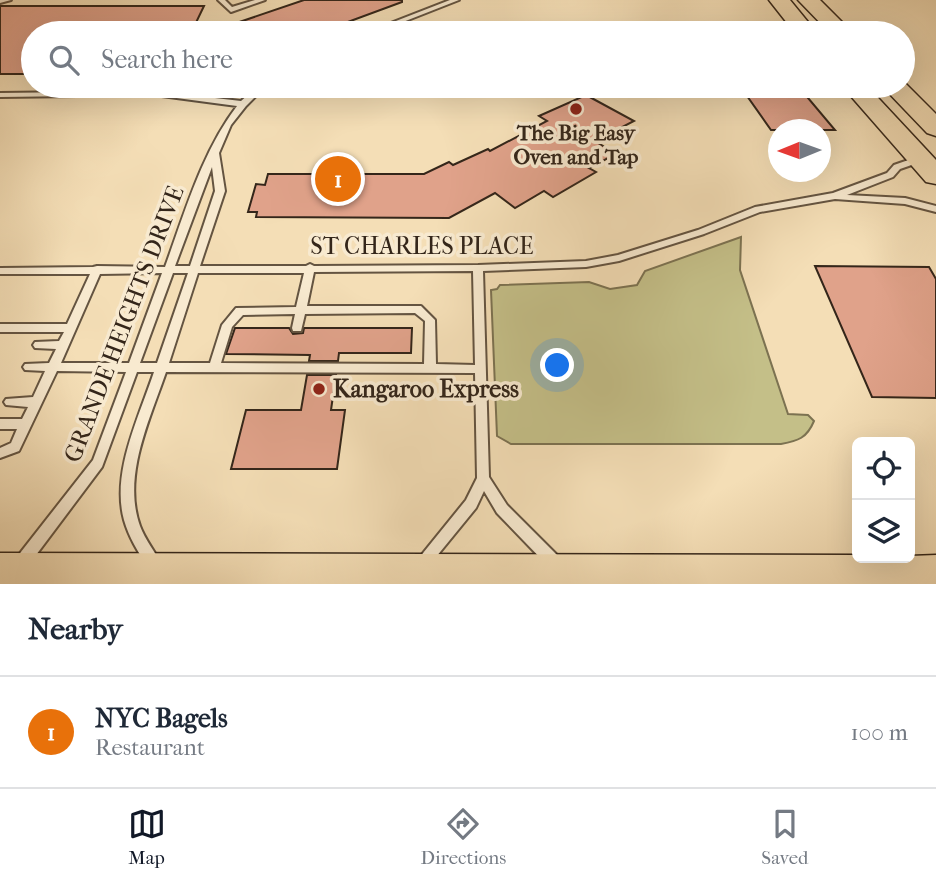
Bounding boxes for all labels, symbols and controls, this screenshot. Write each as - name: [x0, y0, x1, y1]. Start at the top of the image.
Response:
- search box: [21, 21, 915, 98]
- icon: search: [45, 41, 83, 79]
- text: Search here: [101, 44, 233, 75]
- marker: The Big Easy Oven and Tap: [568, 101, 584, 117]
- north arrow: [768, 119, 831, 182]
- place label: The Big Easy Oven and Tap: [513, 121, 639, 169]
- pin: 1: [315, 153, 361, 205]
- street label: GRANDE HEIGHTS DRIVE: [58, 182, 190, 466]
- street label: ST CHARLES PLACE: [310, 232, 534, 260]
- your location: [540, 348, 574, 382]
- place label: Kangaroo Express: [333, 375, 519, 403]
- marker: Kangaroo Express: [311, 381, 327, 397]
- map controls: [852, 437, 915, 563]
- button: locate: [852, 437, 915, 500]
- button: layers: [852, 500, 915, 563]
- text: Nearby: [28, 612, 123, 647]
- text: NYC Bagels: [95, 703, 228, 734]
- text: 1: [47, 719, 55, 746]
- text: 100 m: [850, 719, 908, 746]
- text: Restaurant: [95, 734, 205, 761]
- tab: Map: [128, 805, 166, 869]
- tab: Directions: [421, 805, 506, 869]
- tab: Saved: [761, 805, 808, 869]

